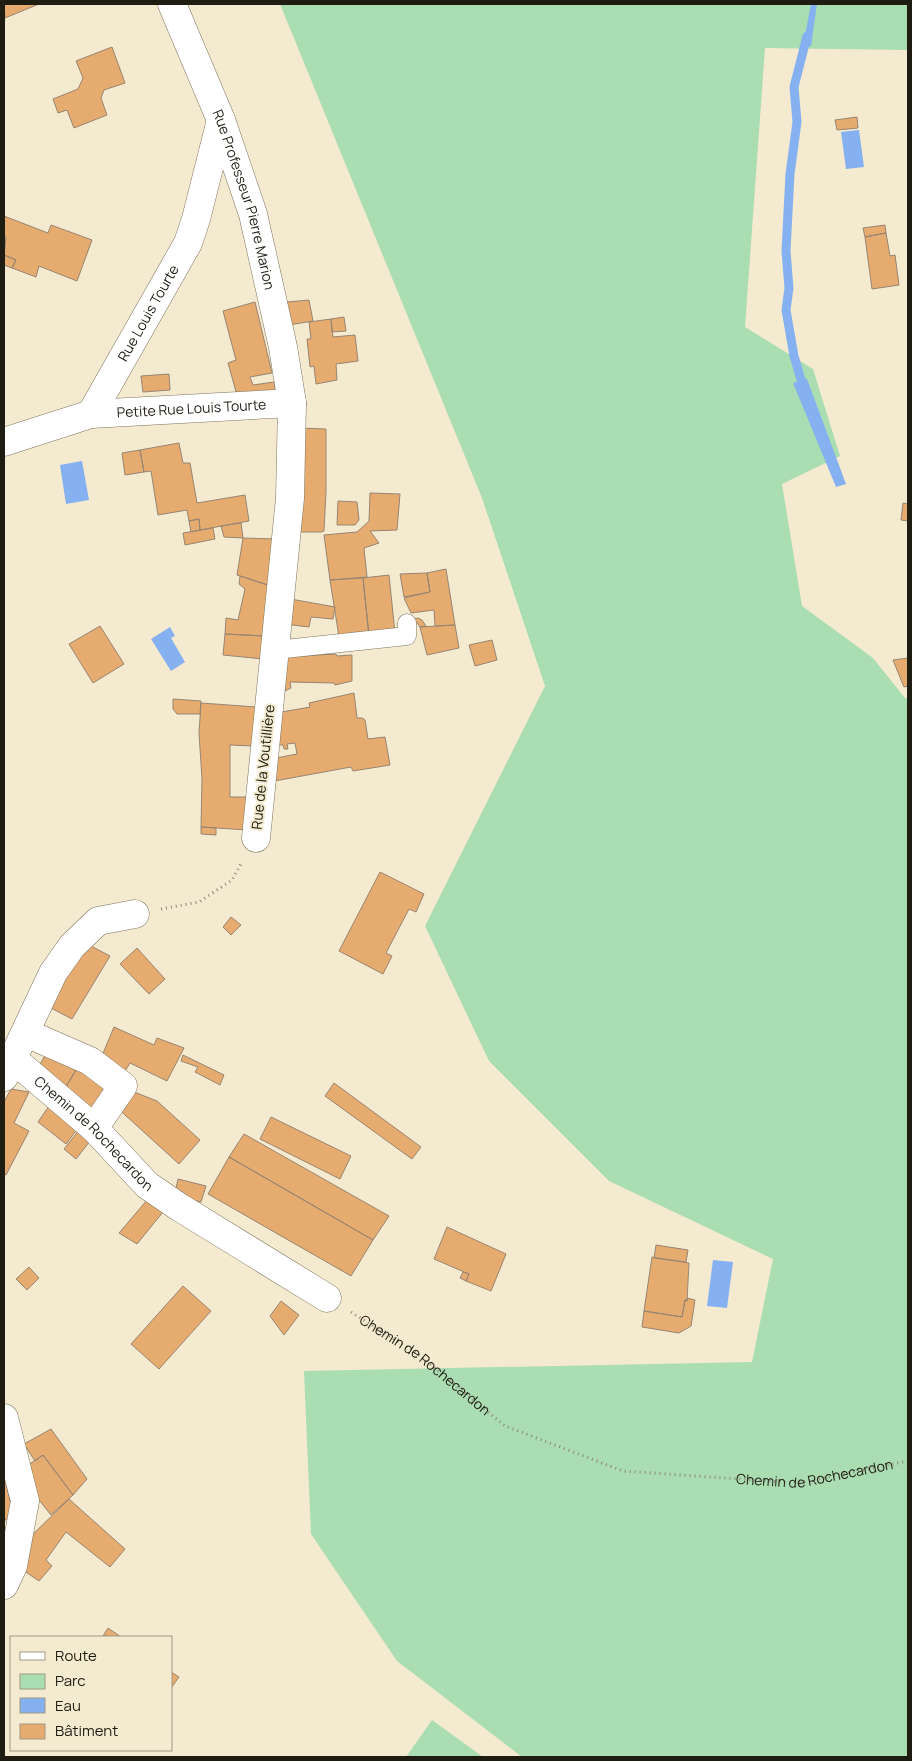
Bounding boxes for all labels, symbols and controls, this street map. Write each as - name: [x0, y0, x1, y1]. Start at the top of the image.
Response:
- street label: Rue Professeur Pierre Marion: [209, 106, 280, 291]
- street label: Rue Louis Tourte: [113, 261, 183, 364]
- street label: Petite Rue Louis Tourte: [116, 394, 267, 422]
- street label: Rue de la Voutillière: [246, 704, 279, 830]
- street label: Chemin de Rochecardon: [31, 1071, 157, 1195]
- street label: Chemin de Rochecardon: [356, 1310, 495, 1419]
- street label: Chemin de Rochecardon: [736, 1454, 894, 1492]
- legend: [10, 1636, 172, 1751]
- text: Route: [55, 1645, 97, 1666]
- text: Parc: [55, 1670, 86, 1691]
- text: Eau: [55, 1695, 81, 1716]
- text: Bâtiment: [55, 1720, 118, 1741]

